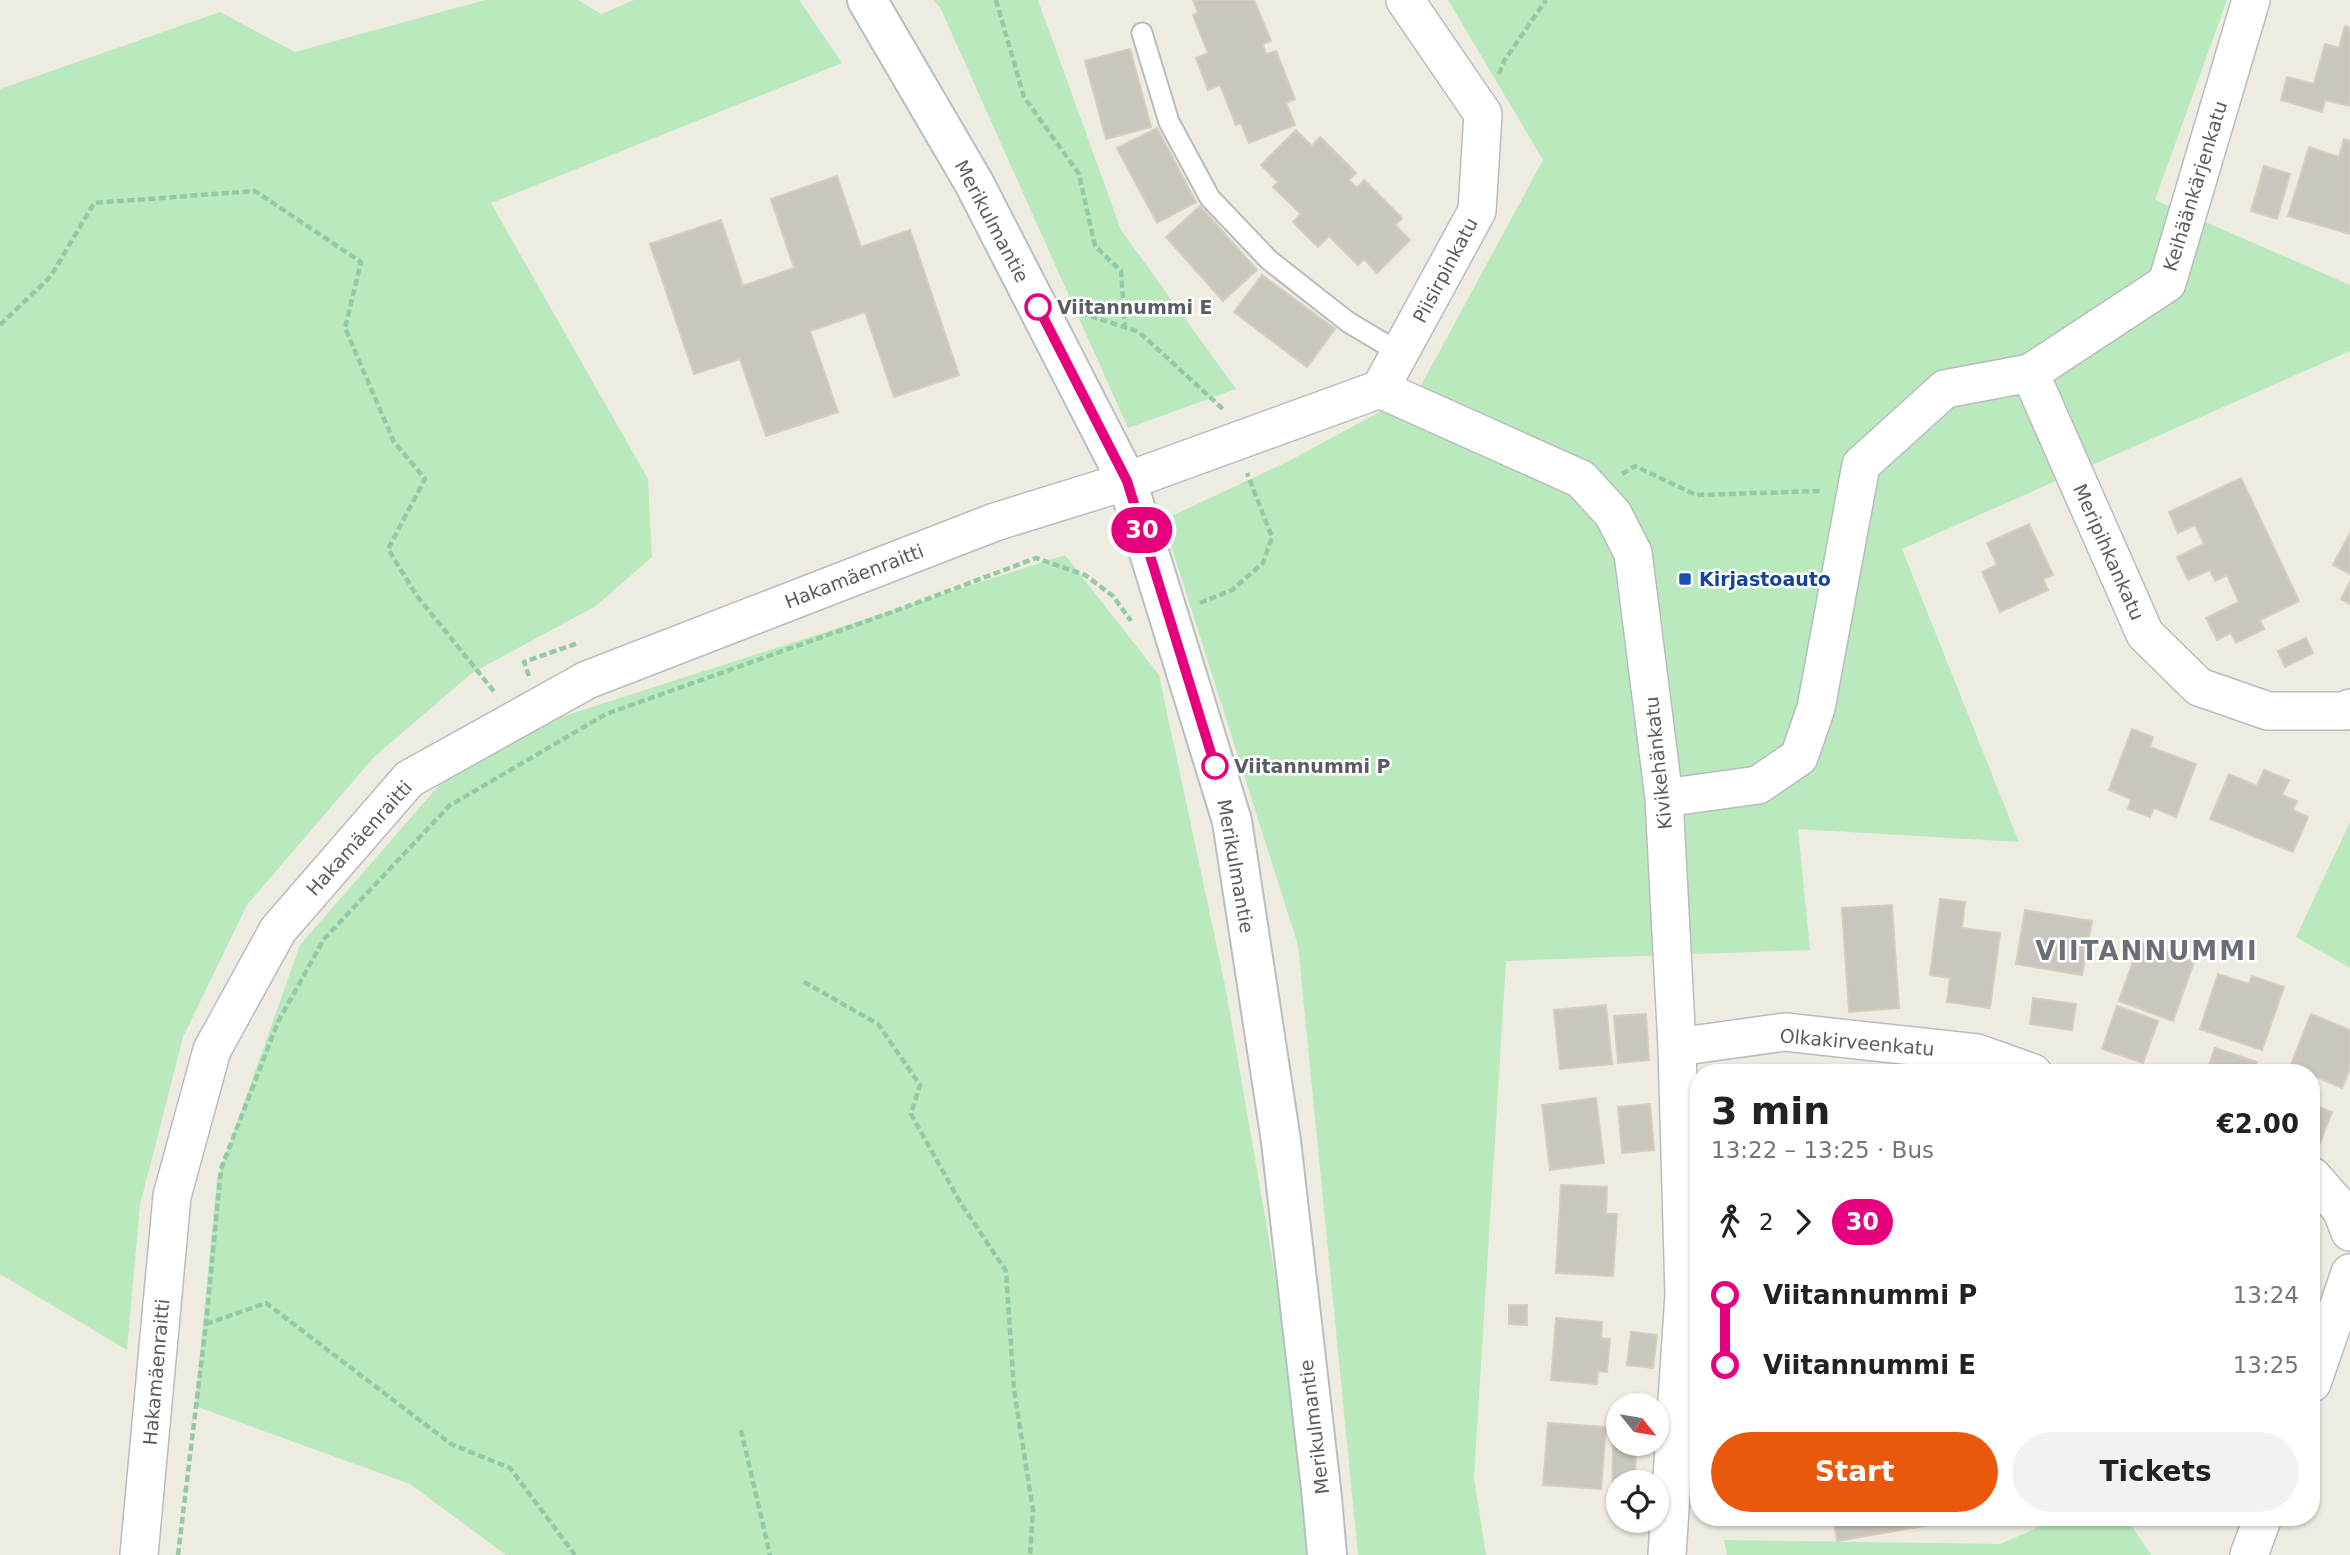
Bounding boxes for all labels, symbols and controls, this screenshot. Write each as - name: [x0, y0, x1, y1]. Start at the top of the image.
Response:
- street label: Keihäänkärjenkatu: [2159, 98, 2231, 274]
- street label: Merikulmantie: [950, 156, 1034, 286]
- street label: Piisirpinkatu: [1408, 214, 1482, 326]
- marker: Viitannummi E: [1025, 294, 1051, 320]
- place label: Viitannummi E: [1057, 296, 1213, 318]
- street label: Meripihkankatu: [2069, 481, 2149, 623]
- line badge: 30: [1110, 507, 1174, 553]
- text: 30: [1125, 516, 1159, 544]
- street label: Hakamäenraitti: [781, 539, 927, 613]
- place label: Kirjastoauto: [1699, 568, 1831, 590]
- marker: Kirjastoauto: [1677, 571, 1693, 587]
- street label: Kivikehänkatu: [1640, 695, 1676, 831]
- marker: Viitannummi P: [1202, 753, 1228, 779]
- place label: Viitannummi P: [1234, 755, 1391, 777]
- street label: Hakamäenraitti: [302, 776, 416, 900]
- street label: Merikulmantie: [1213, 797, 1259, 935]
- district label: VIITANNUMMI: [2035, 936, 2259, 966]
- street label: Olkakirveenkatu: [1779, 1024, 1935, 1060]
- text: 3 min: [1711, 1089, 1830, 1133]
- text: €2.00: [2217, 1109, 2299, 1139]
- text: 13:22 – 13:25 · Bus: [1711, 1137, 1934, 1163]
- icon: walk: [1711, 1203, 1749, 1241]
- icon: forward: [1784, 1203, 1822, 1241]
- text: 30: [1846, 1208, 1879, 1236]
- text: 2: [1759, 1209, 1774, 1235]
- text: Viitannummi P: [1763, 1280, 1977, 1310]
- text: 13:24: [2233, 1282, 2299, 1308]
- street label: Hakamäenraitti: [139, 1298, 173, 1446]
- text: Viitannummi E: [1763, 1350, 1976, 1380]
- text: 13:25: [2233, 1352, 2299, 1378]
- street label: Merikulmantie: [1295, 1358, 1333, 1496]
- north arrow: [1606, 1393, 1670, 1456]
- map controls: [1606, 1393, 1669, 1533]
- button: Start: [1711, 1432, 1998, 1512]
- button: Tickets: [2012, 1432, 2299, 1512]
- button: locate: [1606, 1470, 1669, 1533]

